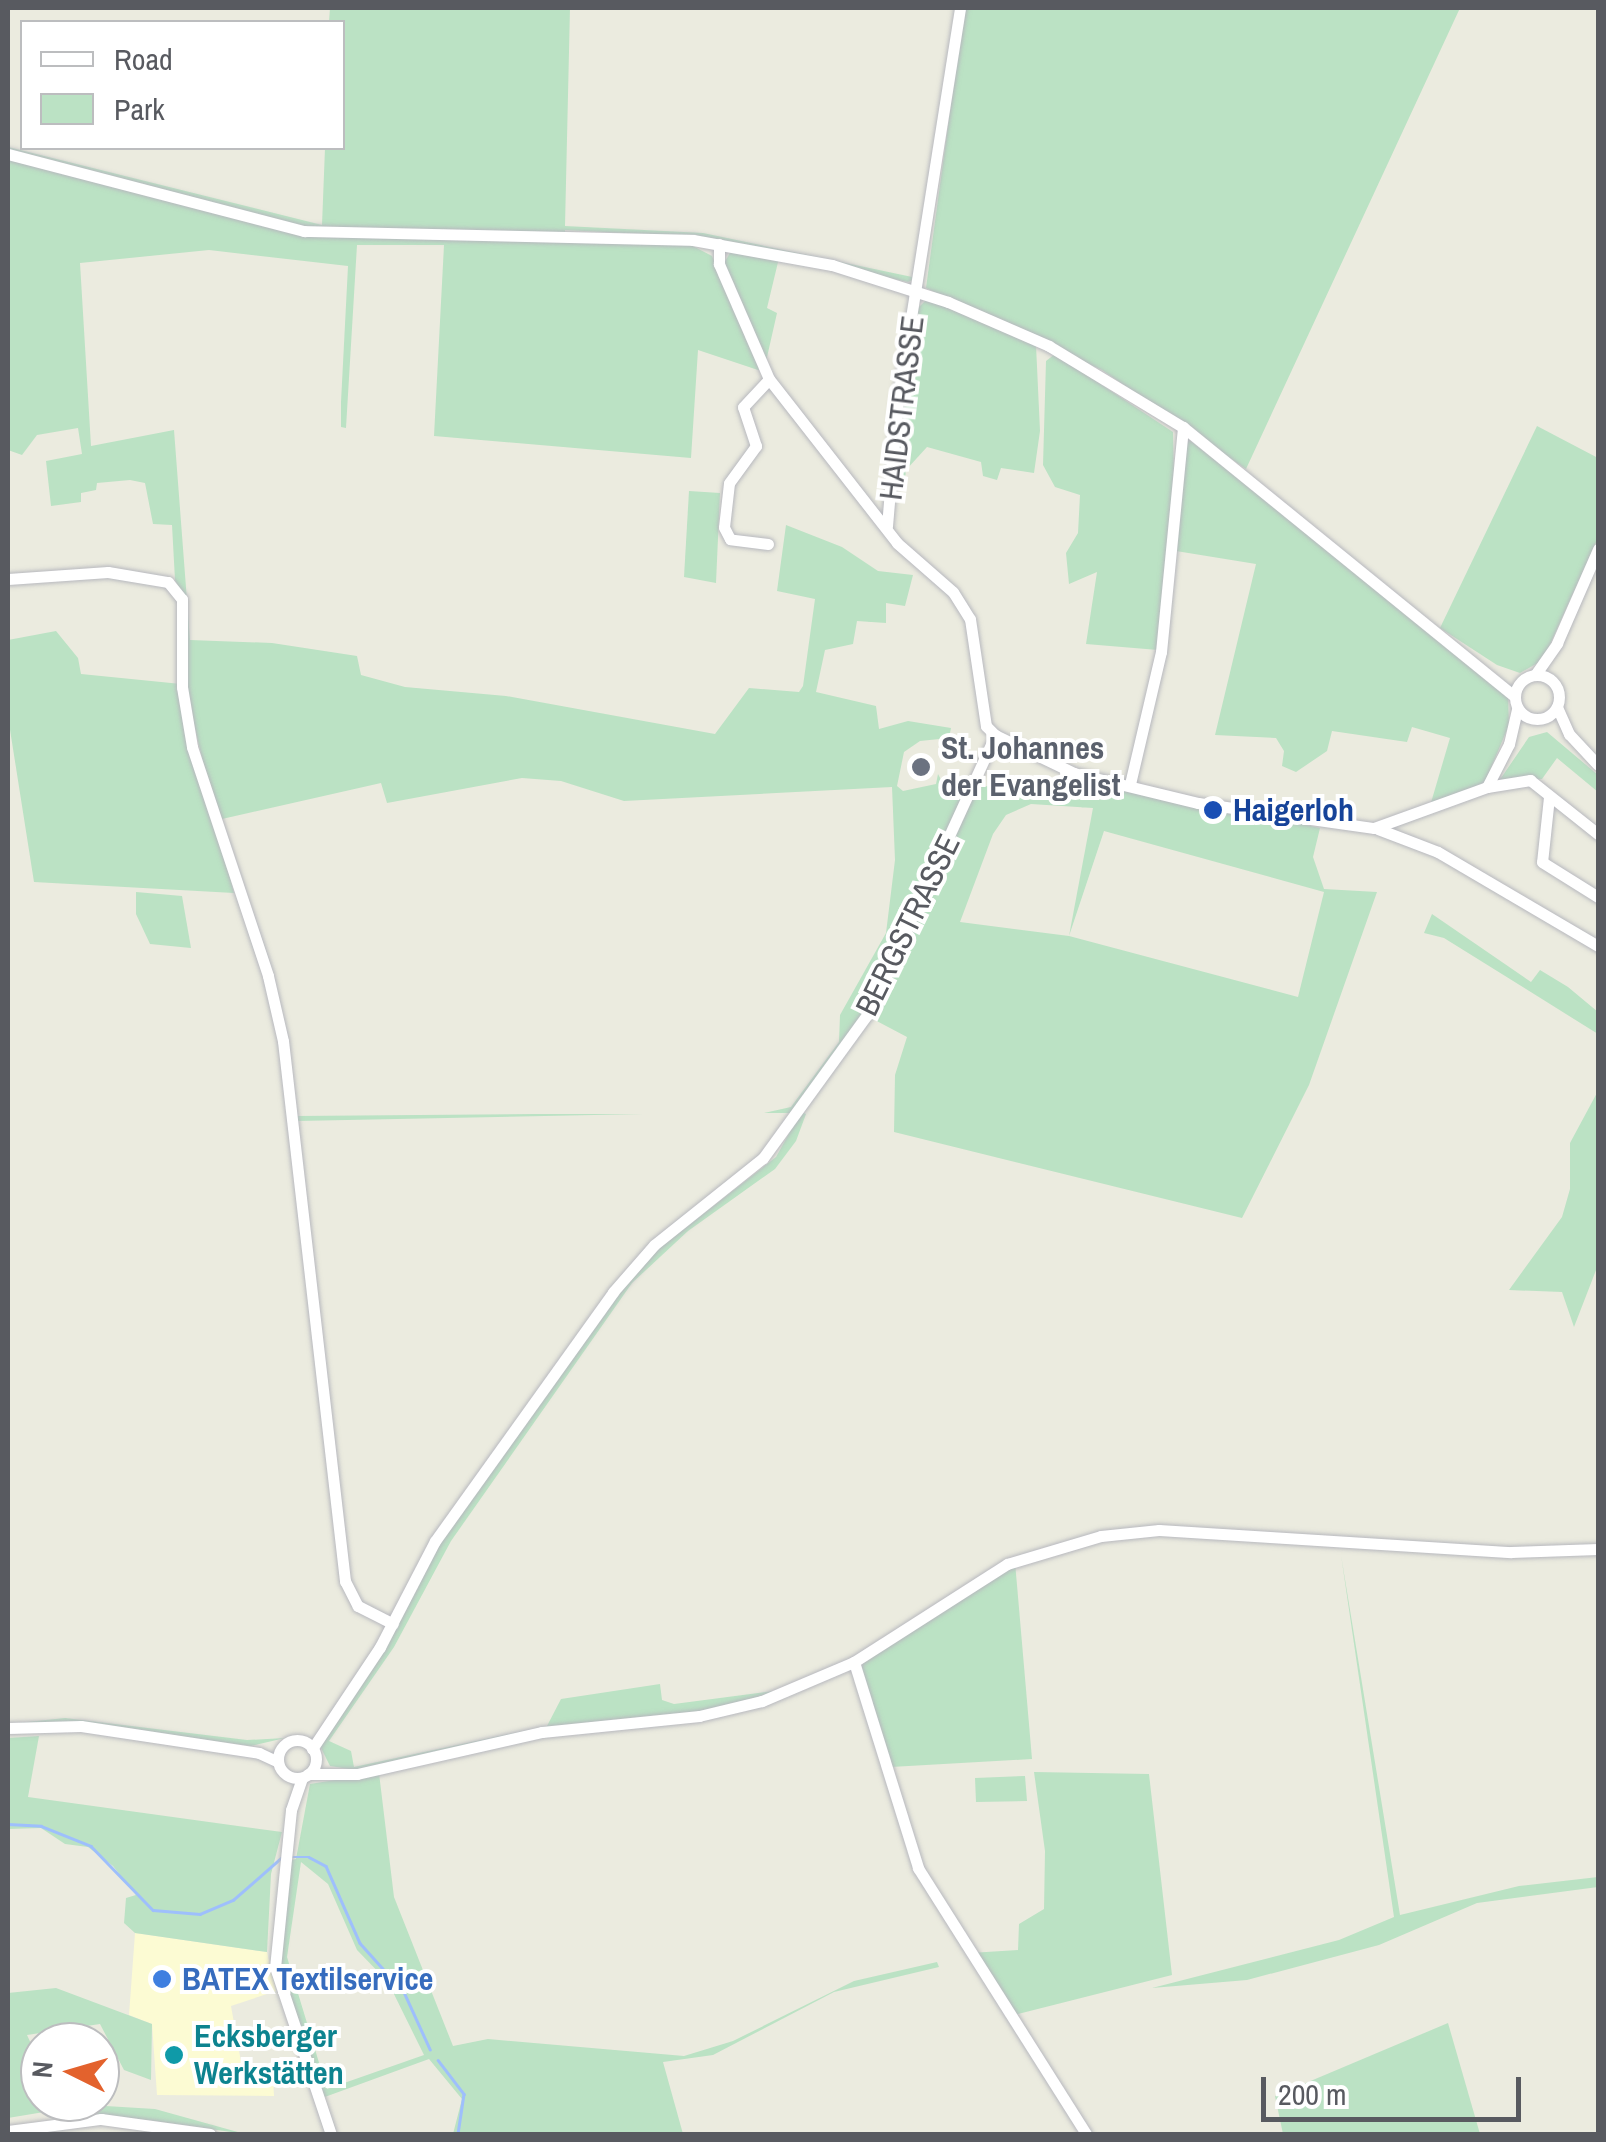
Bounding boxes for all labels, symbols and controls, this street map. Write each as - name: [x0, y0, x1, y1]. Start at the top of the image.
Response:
- legend: [20, 20, 345, 150]
- text: Road: [114, 39, 173, 79]
- text: Park: [114, 89, 165, 129]
- street label: HAIDSTRASSE: [872, 314, 932, 502]
- place label: St. Johannes der Evangelist: [941, 730, 1120, 805]
- marker: St. Johannes der Evangelist: [910, 756, 932, 778]
- place label: Haigerloh: [1233, 791, 1354, 829]
- marker: Haigerloh: [1202, 799, 1224, 821]
- street label: BERGSTRASSE: [848, 828, 968, 1022]
- place label: BATEX Textilservice: [182, 1960, 433, 1998]
- marker: BATEX Textilservice: [151, 1968, 173, 1990]
- place label: Ecksberger Werkstätten: [194, 2018, 344, 2093]
- north arrow: [20, 2022, 120, 2122]
- marker: Ecksberger Werkstätten: [163, 2044, 185, 2066]
- scale bar: [1266, 2057, 1526, 2119]
- text: N: [22, 2060, 62, 2079]
- text: 200 m: [1278, 2074, 1346, 2114]

